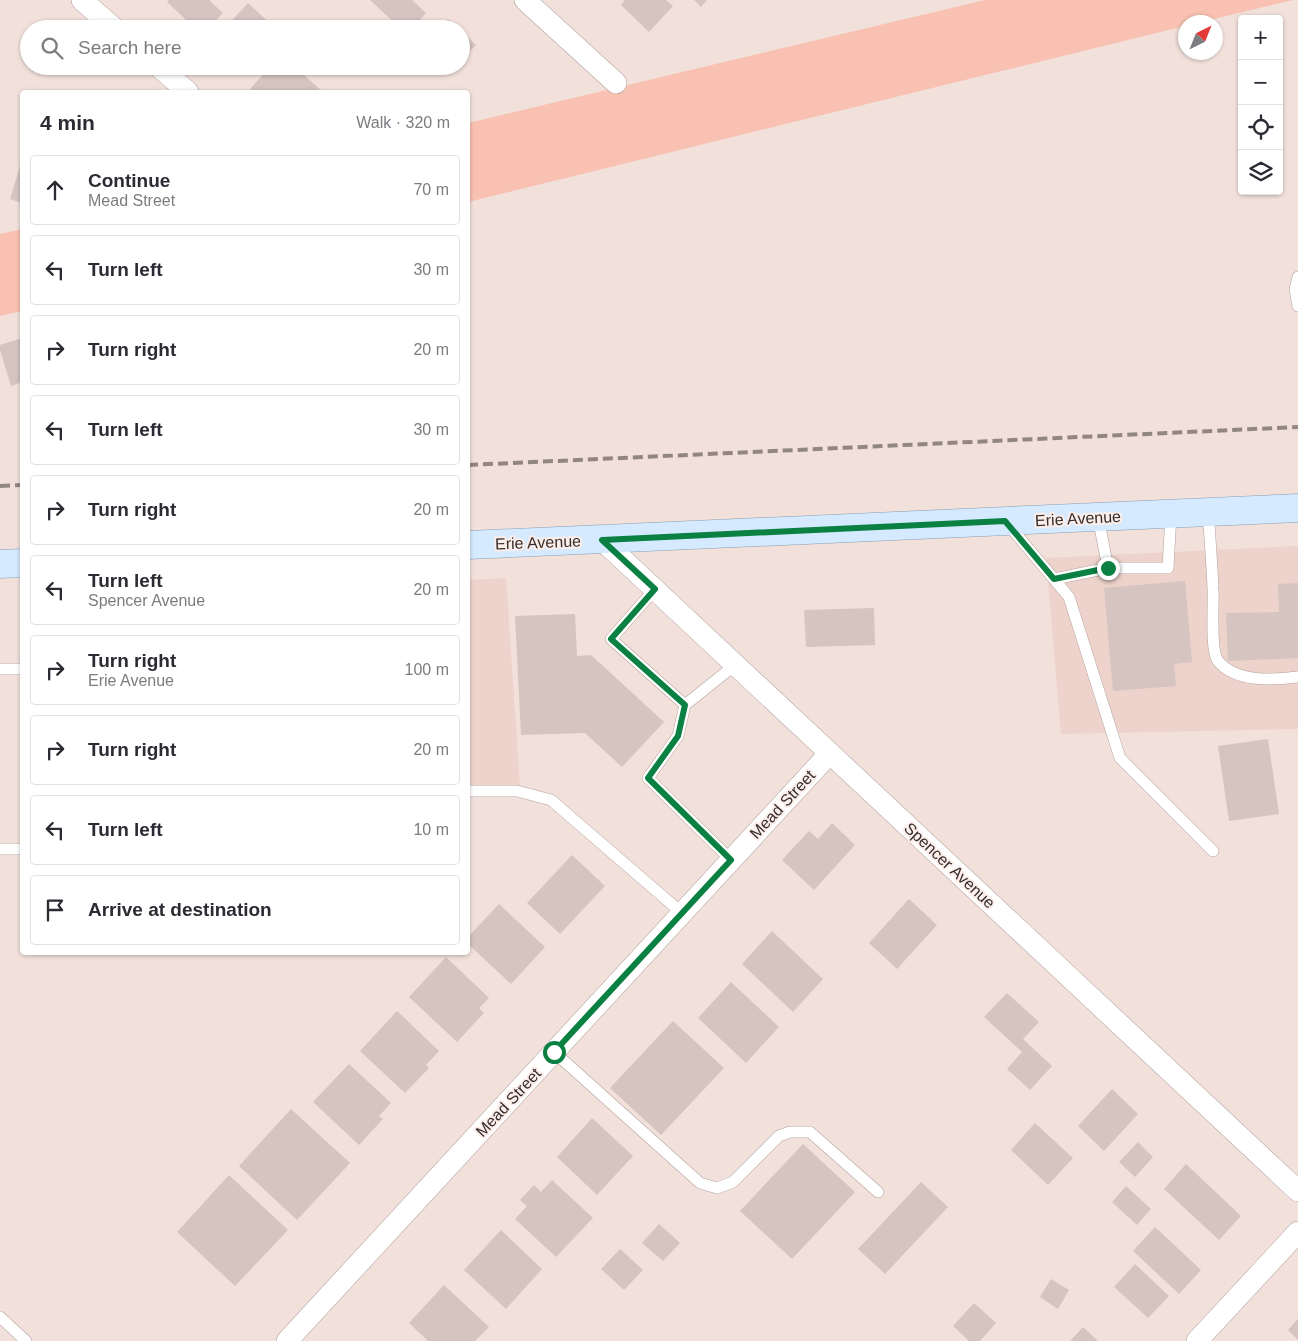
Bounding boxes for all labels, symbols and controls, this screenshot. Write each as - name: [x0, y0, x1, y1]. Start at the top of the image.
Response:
- north arrow: [1178, 15, 1223, 60]
- map controls: [1238, 15, 1283, 195]
- button: +: [1238, 15, 1283, 60]
- search box: [20, 20, 470, 75]
- icon: search: [38, 34, 66, 62]
- text: Search here: [78, 37, 182, 58]
- button: −: [1238, 60, 1283, 105]
- button: locate: [1238, 105, 1283, 150]
- text: 4 min: [40, 111, 95, 134]
- text: Walk · 320 m: [356, 114, 450, 131]
- button: layers: [1238, 150, 1283, 195]
- text: Continue: [88, 170, 170, 191]
- icon: ahead: [41, 176, 69, 204]
- text: 70 m: [413, 181, 449, 198]
- text: Mead Street: [88, 192, 175, 209]
- icon: left: [41, 256, 69, 284]
- text: Turn left: [88, 259, 163, 280]
- text: 30 m: [413, 261, 449, 278]
- icon: right: [41, 336, 69, 364]
- text: Turn right: [88, 339, 176, 360]
- text: 20 m: [413, 341, 449, 358]
- icon: left: [41, 416, 69, 444]
- text: Turn left: [88, 419, 163, 440]
- text: 30 m: [413, 421, 449, 438]
- icon: right: [41, 496, 69, 524]
- text: Turn right: [88, 499, 176, 520]
- text: 20 m: [413, 501, 449, 518]
- street label: Erie Avenue: [1035, 508, 1122, 529]
- street label: Erie Avenue: [495, 533, 581, 552]
- route end: [1097, 557, 1120, 580]
- text: Turn left: [88, 570, 163, 591]
- icon: left: [41, 576, 69, 604]
- text: 20 m: [413, 581, 449, 598]
- text: Spencer Avenue: [88, 592, 205, 609]
- text: Turn right: [88, 650, 176, 671]
- icon: right: [41, 656, 69, 684]
- text: 100 m: [405, 661, 449, 678]
- text: Erie Avenue: [88, 672, 174, 689]
- icon: right: [41, 736, 69, 764]
- text: Turn right: [88, 739, 176, 760]
- text: 20 m: [413, 741, 449, 758]
- street label: Mead Street: [746, 766, 819, 842]
- icon: left: [41, 816, 69, 844]
- text: Turn left: [88, 819, 163, 840]
- street label: Spencer Avenue: [901, 819, 998, 912]
- text: 10 m: [413, 821, 449, 838]
- icon: arrive: [41, 896, 69, 924]
- text: Arrive at destination: [88, 899, 272, 920]
- route start: [543, 1041, 566, 1064]
- street label: Mead Street: [472, 1064, 545, 1140]

